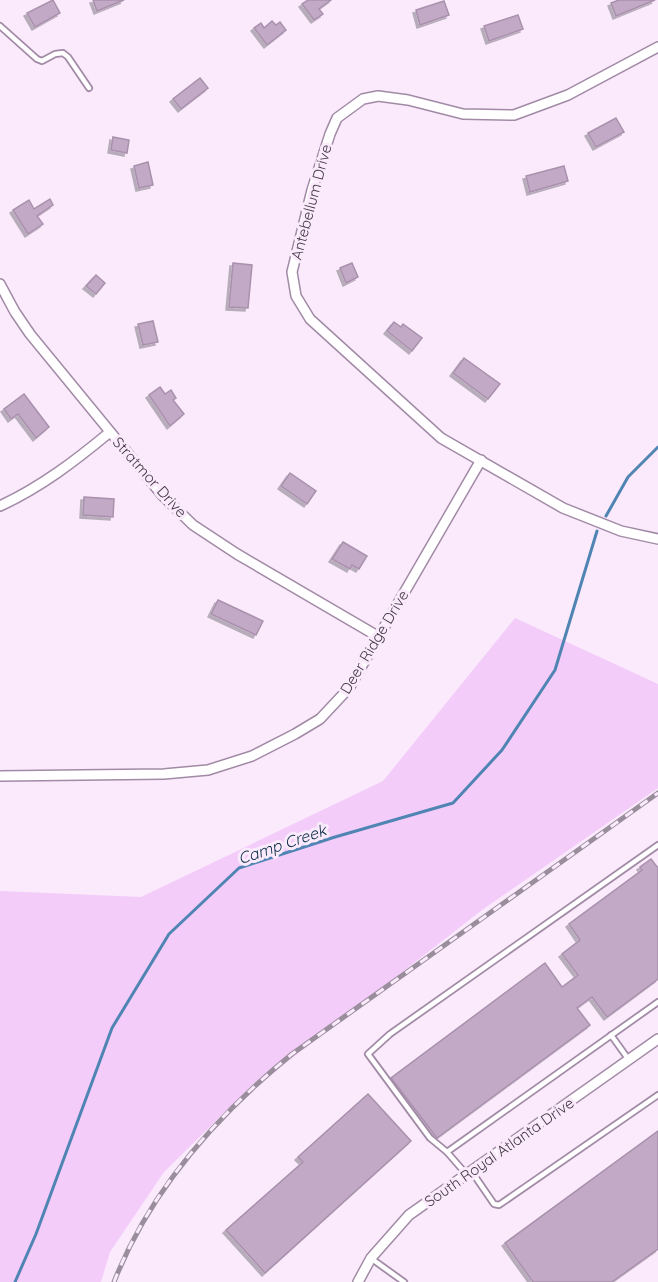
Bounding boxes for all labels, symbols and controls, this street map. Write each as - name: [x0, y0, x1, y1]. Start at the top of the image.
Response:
- street label: Antebellum Drive: [286, 142, 336, 262]
- street label: Stratmor Drive: [109, 433, 191, 521]
- street label: Deer Ridge Drive: [336, 587, 412, 697]
- water label: Camp Creek: [235, 819, 330, 868]
- street label: South Royal Atlanta Drive: [421, 1093, 577, 1211]

